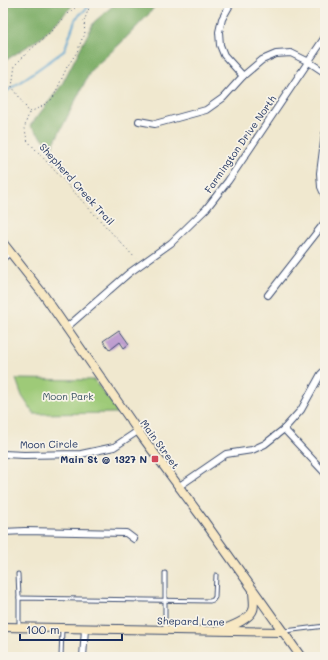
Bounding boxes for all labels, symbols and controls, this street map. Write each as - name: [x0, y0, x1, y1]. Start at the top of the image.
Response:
- street label: Farmington Drive North: [201, 92, 279, 196]
- street label: Shepherd Creek Trail: [37, 140, 117, 228]
- park label: Moon Park: [42, 389, 94, 403]
- street label: Main Street: [137, 416, 183, 472]
- street label: Moon Circle: [20, 436, 78, 452]
- place label: Main St @ 1327 N: [60, 452, 147, 466]
- marker: Main St @ 1327 N: [150, 454, 160, 464]
- street label: Shepard Lane: [157, 613, 225, 629]
- scale bar: [20, 616, 122, 642]
- text: 100 m: [26, 621, 60, 637]

